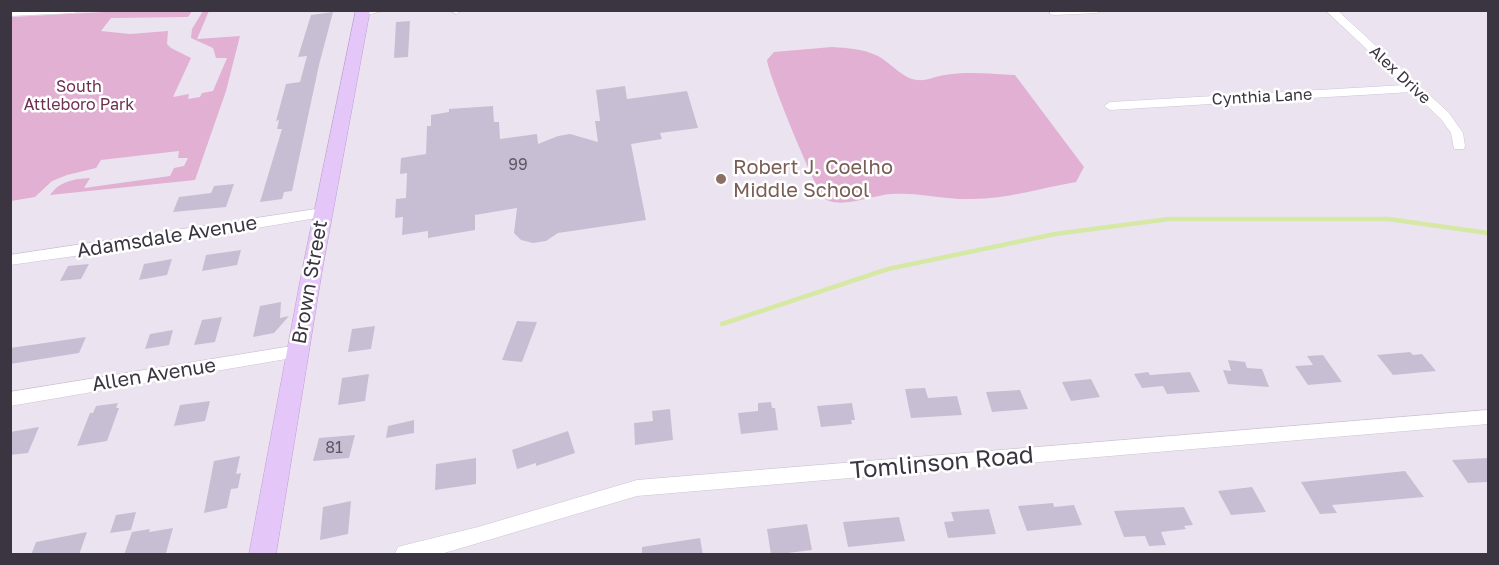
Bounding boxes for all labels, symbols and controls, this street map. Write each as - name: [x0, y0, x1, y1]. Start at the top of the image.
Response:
- street label: Alex Drive: [1365, 42, 1435, 108]
- park label: South Attleboro Park: [24, 77, 134, 115]
- street label: Cynthia Lane: [1211, 85, 1313, 109]
- house number: 99: [508, 155, 528, 175]
- place label: Robert J. Coelho Middle School: [733, 156, 893, 203]
- marker: Robert J. Coelho Middle School: [714, 172, 728, 186]
- street label: Adamsdale Avenue: [75, 211, 259, 263]
- street label: Brown Street: [287, 218, 333, 346]
- street label: Allen Avenue: [90, 353, 218, 397]
- house number: 81: [325, 438, 343, 458]
- street label: Tomlinson Road: [849, 441, 1035, 485]

